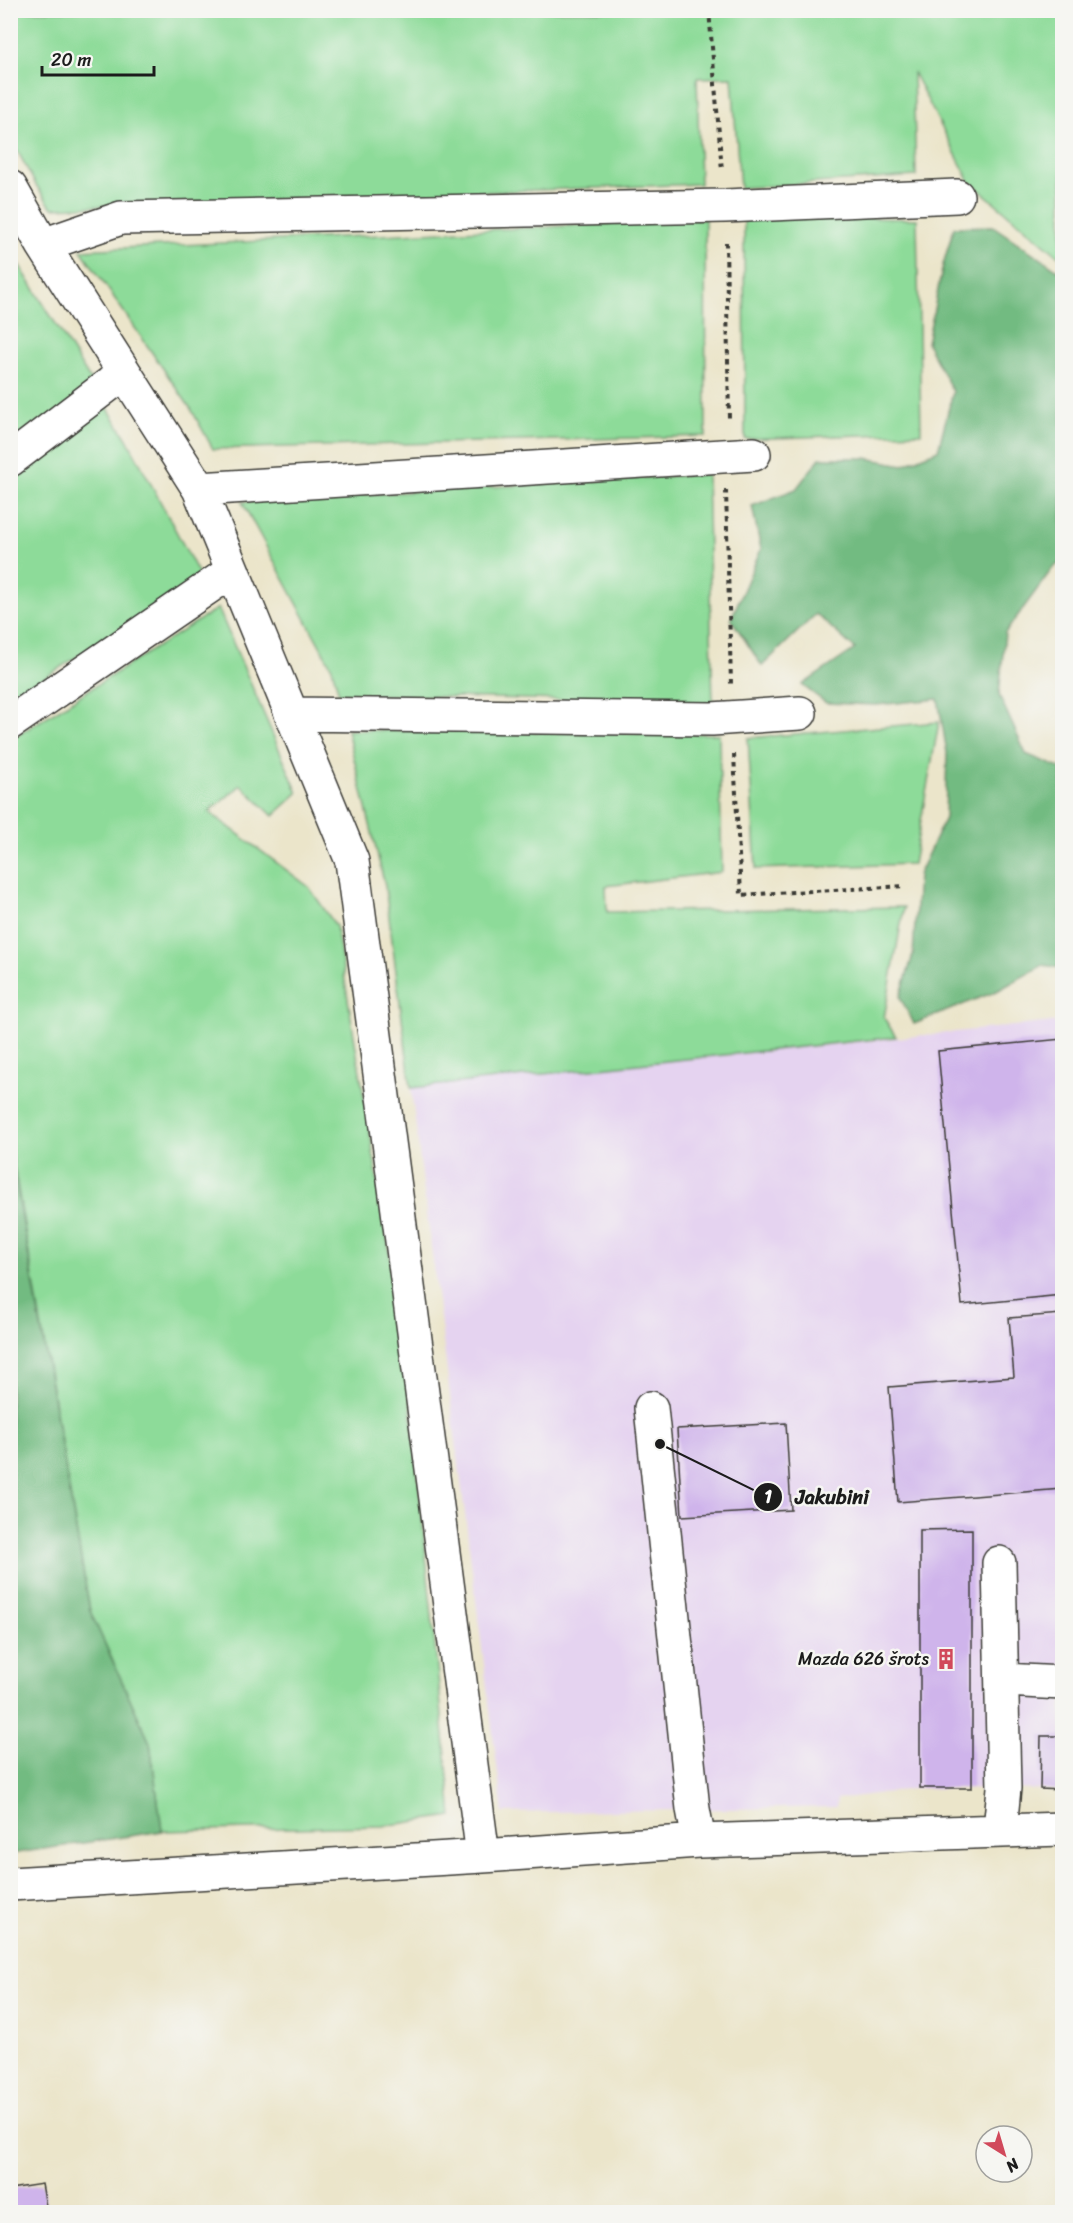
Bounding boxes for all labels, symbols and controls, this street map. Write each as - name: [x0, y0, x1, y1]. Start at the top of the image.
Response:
- scale bar: [42, 39, 154, 77]
- text: 20 m: [51, 44, 91, 76]
- callout: Jakubini: [753, 1478, 880, 1516]
- text: Jakubini: [794, 1480, 870, 1515]
- text: 1: [764, 1481, 772, 1513]
- place label: Mazda 626 šrots: [798, 1643, 930, 1675]
- building icon: Mazda 626 šrots: [934, 1647, 958, 1671]
- north arrow: [974, 2124, 1034, 2184]
- text: N: [999, 2150, 1027, 2181]

